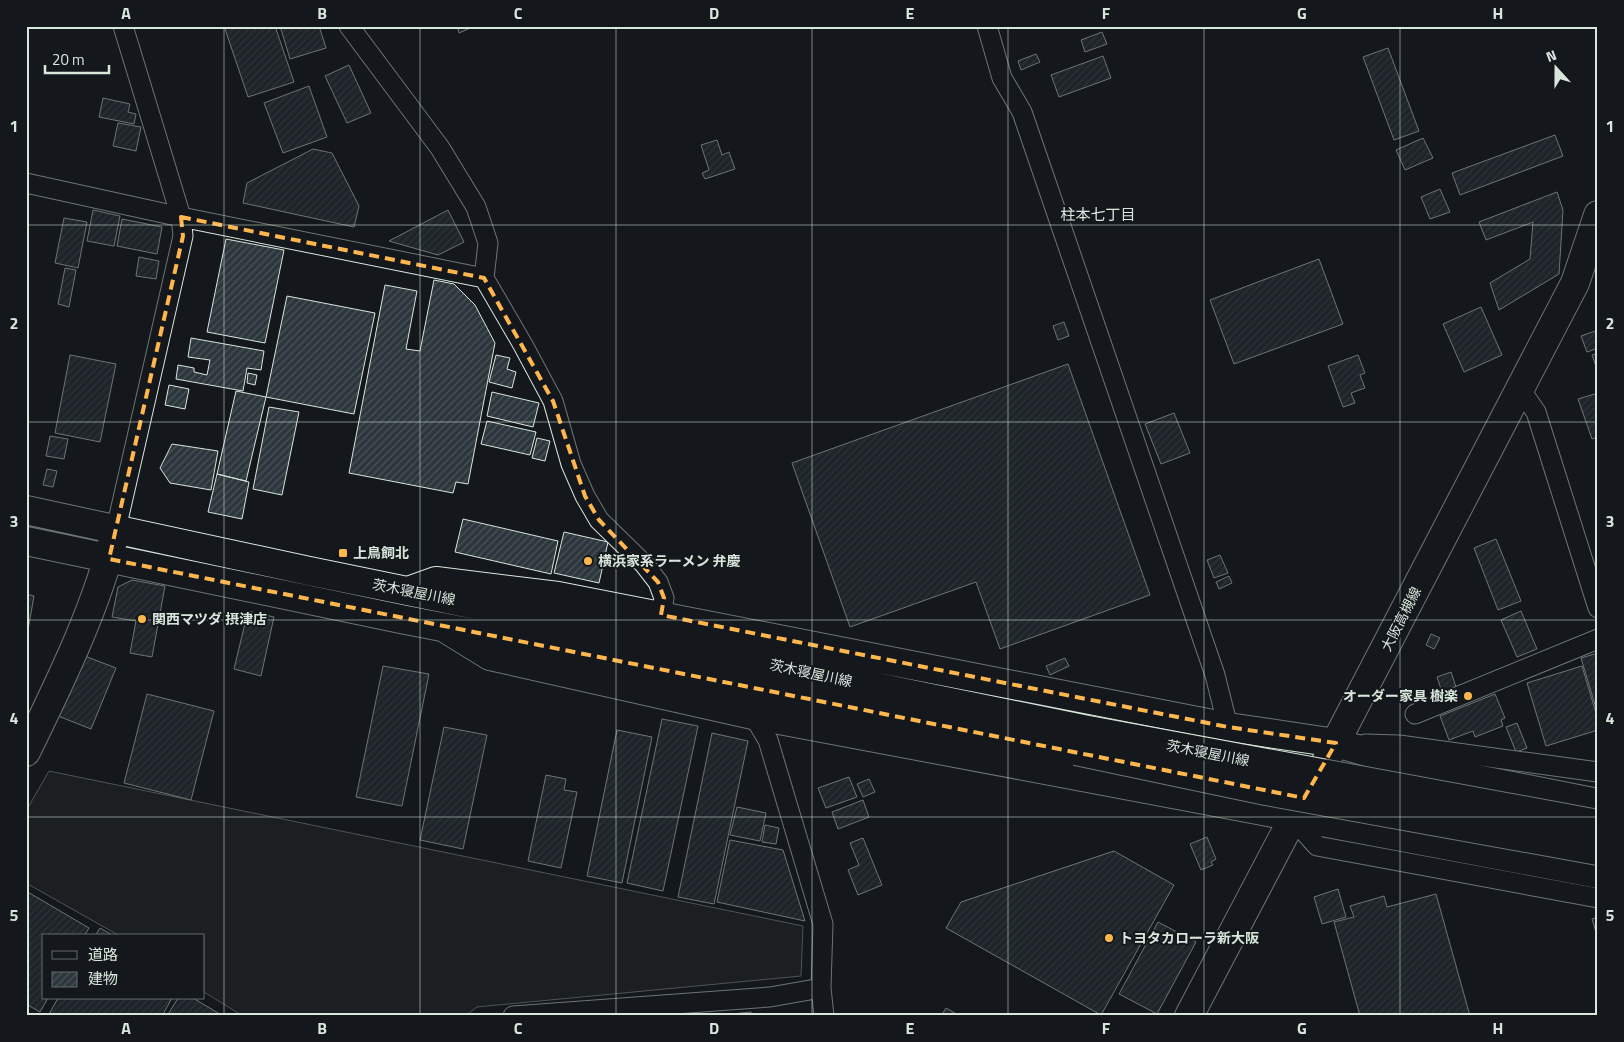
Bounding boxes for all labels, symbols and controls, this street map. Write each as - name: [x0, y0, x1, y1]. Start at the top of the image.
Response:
- text: A: [121, 1, 131, 25]
- text: B: [317, 1, 327, 25]
- text: C: [514, 1, 523, 25]
- text: D: [709, 1, 719, 25]
- text: E: [906, 1, 915, 25]
- text: F: [1102, 1, 1111, 25]
- text: G: [1297, 1, 1307, 25]
- text: H: [1493, 1, 1503, 25]
- scale bar: [45, 42, 109, 74]
- north arrow: [1532, 42, 1582, 92]
- text: N: [1543, 44, 1559, 67]
- text: 20 m: [52, 48, 85, 71]
- text: 1: [10, 114, 18, 138]
- text: 1: [1606, 114, 1614, 138]
- district label: 柱本七丁目: [1060, 203, 1136, 226]
- text: 2: [10, 311, 18, 335]
- text: 2: [1606, 311, 1614, 335]
- text: 3: [10, 509, 18, 533]
- text: 3: [1606, 509, 1614, 533]
- place label: 上鳥飼北: [353, 542, 409, 563]
- marker: 上鳥飼北: [337, 547, 349, 559]
- place label: 横浜家系ラーメン 弁慶: [598, 550, 741, 571]
- marker: 横浜家系ラーメン 弁慶: [582, 555, 594, 567]
- street label: 茨木寝屋川線: [371, 573, 457, 610]
- street label: 大阪高槻線: [1375, 583, 1426, 655]
- place label: 関西マツダ 摂津店: [152, 608, 267, 629]
- marker: 関西マツダ 摂津店: [136, 613, 148, 625]
- street label: 茨木寝屋川線: [768, 654, 854, 692]
- place label: オーダー家具 樹楽: [1343, 685, 1458, 706]
- marker: オーダー家具 樹楽: [1462, 690, 1474, 702]
- text: 4: [10, 706, 19, 730]
- text: 4: [1606, 706, 1615, 730]
- street label: 茨木寝屋川線: [1165, 734, 1251, 771]
- text: 5: [10, 903, 19, 927]
- text: 5: [1606, 903, 1615, 927]
- place label: トヨタカローラ新大阪: [1119, 927, 1259, 948]
- marker: トヨタカローラ新大阪: [1103, 932, 1115, 944]
- legend: [42, 934, 205, 1000]
- text: 道路: [88, 943, 118, 966]
- text: 建物: [88, 967, 118, 990]
- text: A: [121, 1016, 131, 1040]
- text: B: [317, 1016, 327, 1040]
- text: C: [514, 1016, 523, 1040]
- text: D: [709, 1016, 719, 1040]
- text: E: [906, 1016, 915, 1040]
- text: F: [1102, 1016, 1111, 1040]
- text: G: [1297, 1016, 1307, 1040]
- text: H: [1493, 1016, 1503, 1040]

